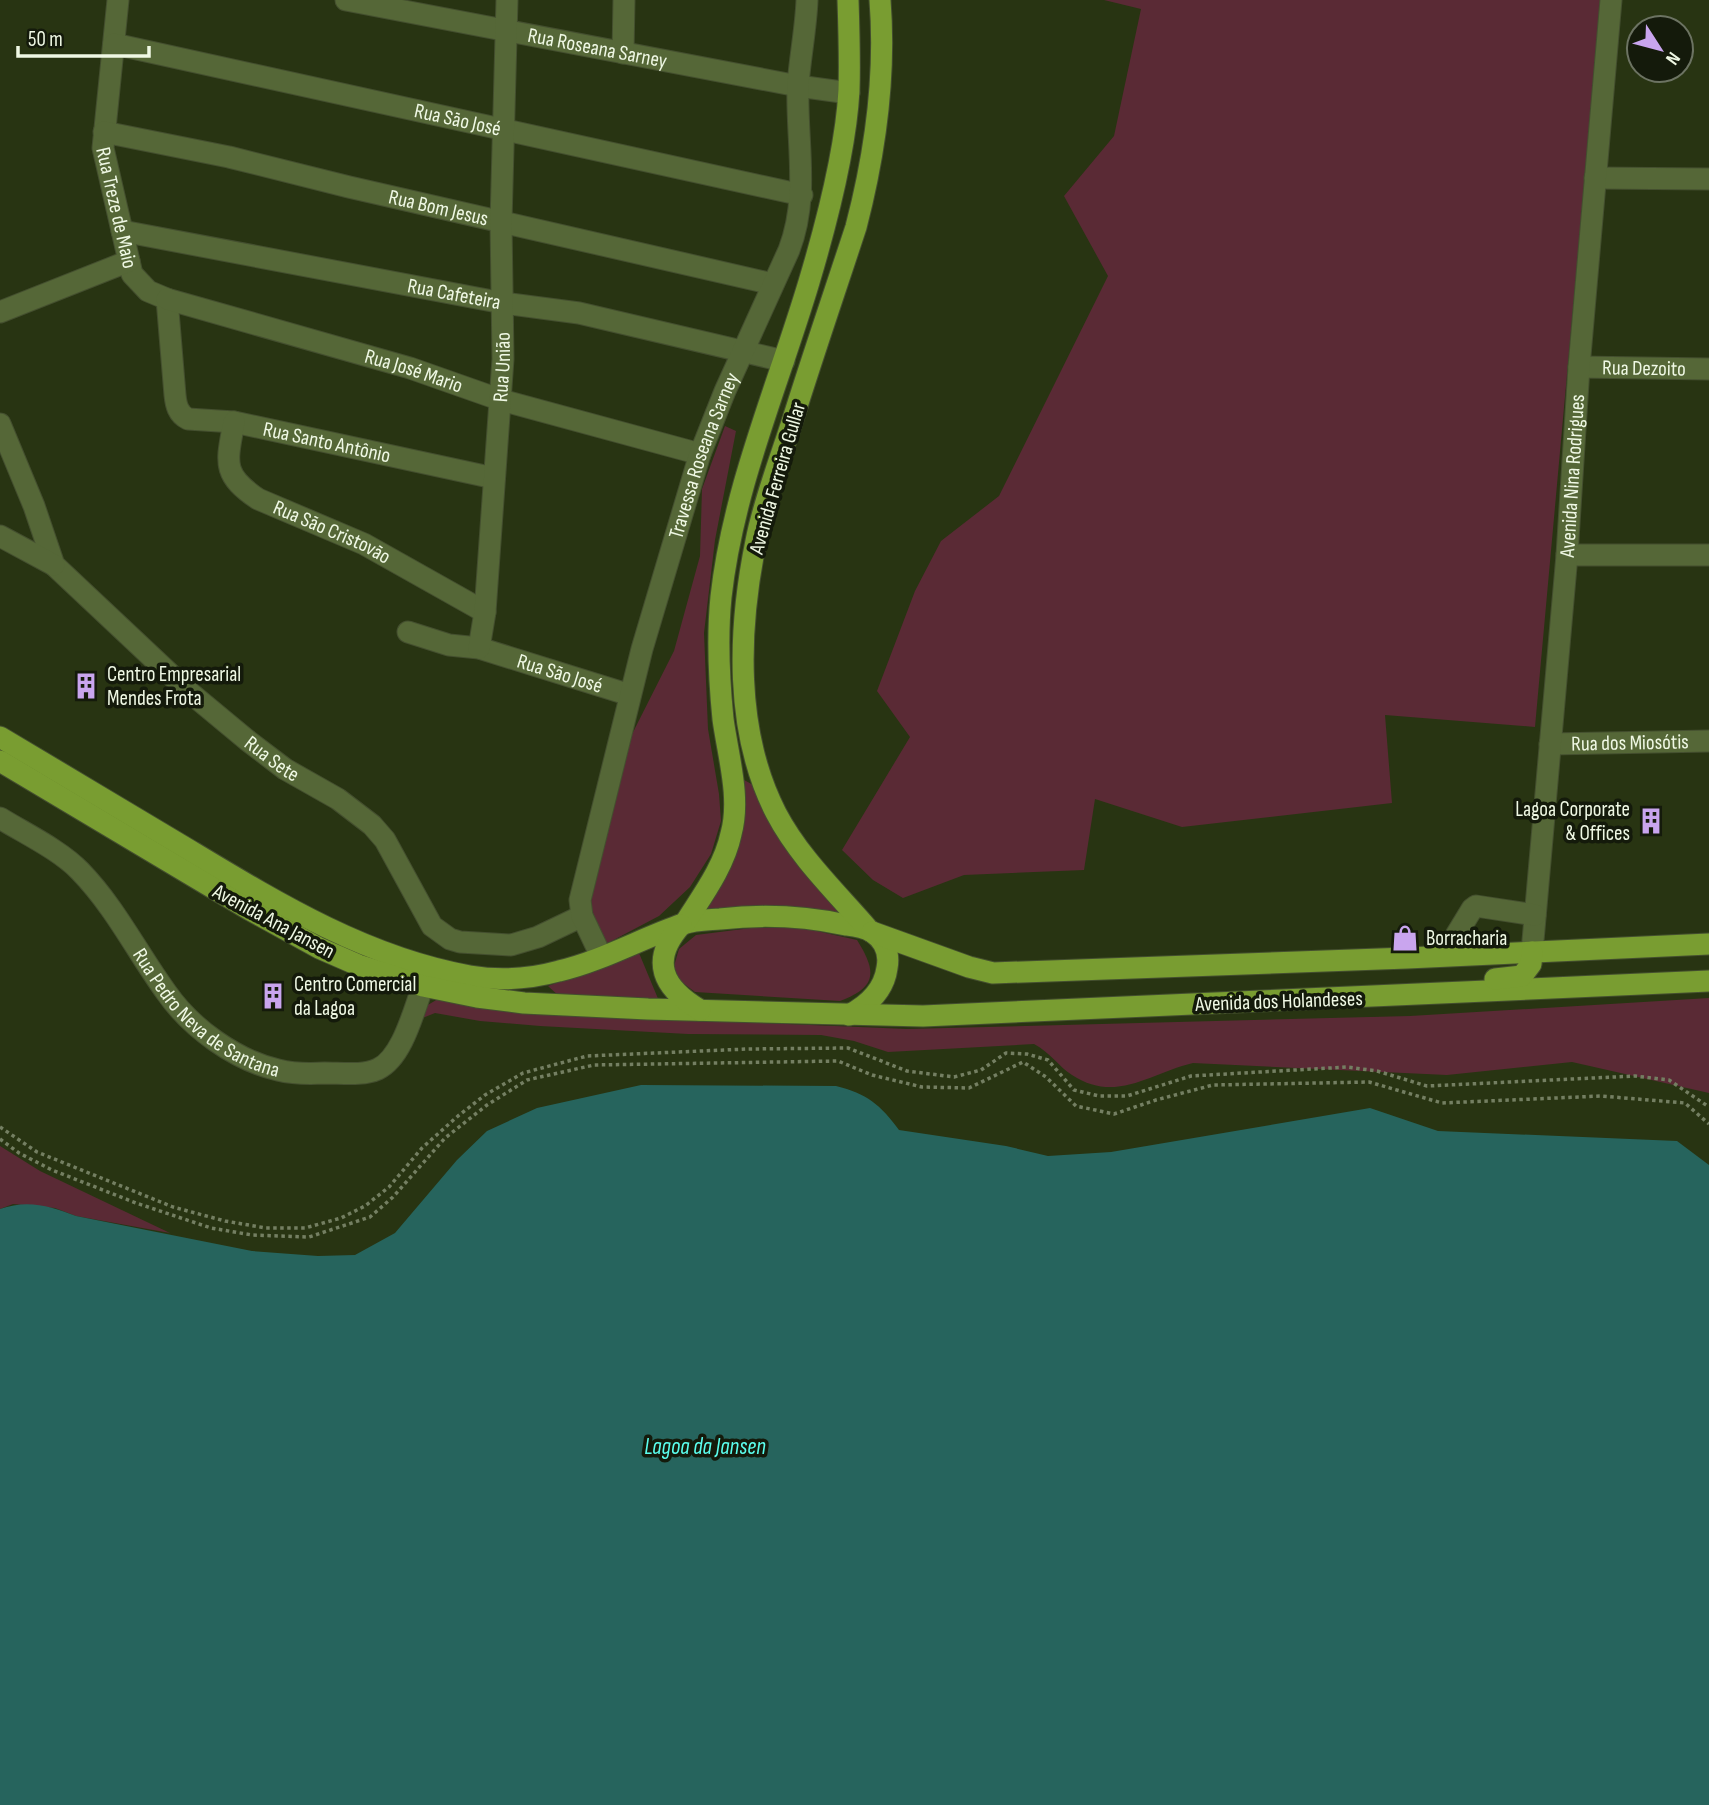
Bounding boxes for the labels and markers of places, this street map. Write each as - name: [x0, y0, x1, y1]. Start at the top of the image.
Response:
- place label: Centro Empresarial Mendes Frota: [107, 662, 241, 711]
- building icon: Centro Empresarial Mendes Frota: [71, 671, 101, 701]
- place label: Lagoa Corporate & Offices: [1515, 797, 1630, 846]
- building icon: Lagoa Corporate & Offices: [1636, 806, 1666, 836]
- shop icon: Borracharia: [1390, 923, 1420, 953]
- place label: Borracharia: [1426, 926, 1507, 951]
- place label: Centro Comercial da Lagoa: [294, 972, 416, 1021]
- building icon: Centro Comercial da Lagoa: [258, 981, 288, 1011]

